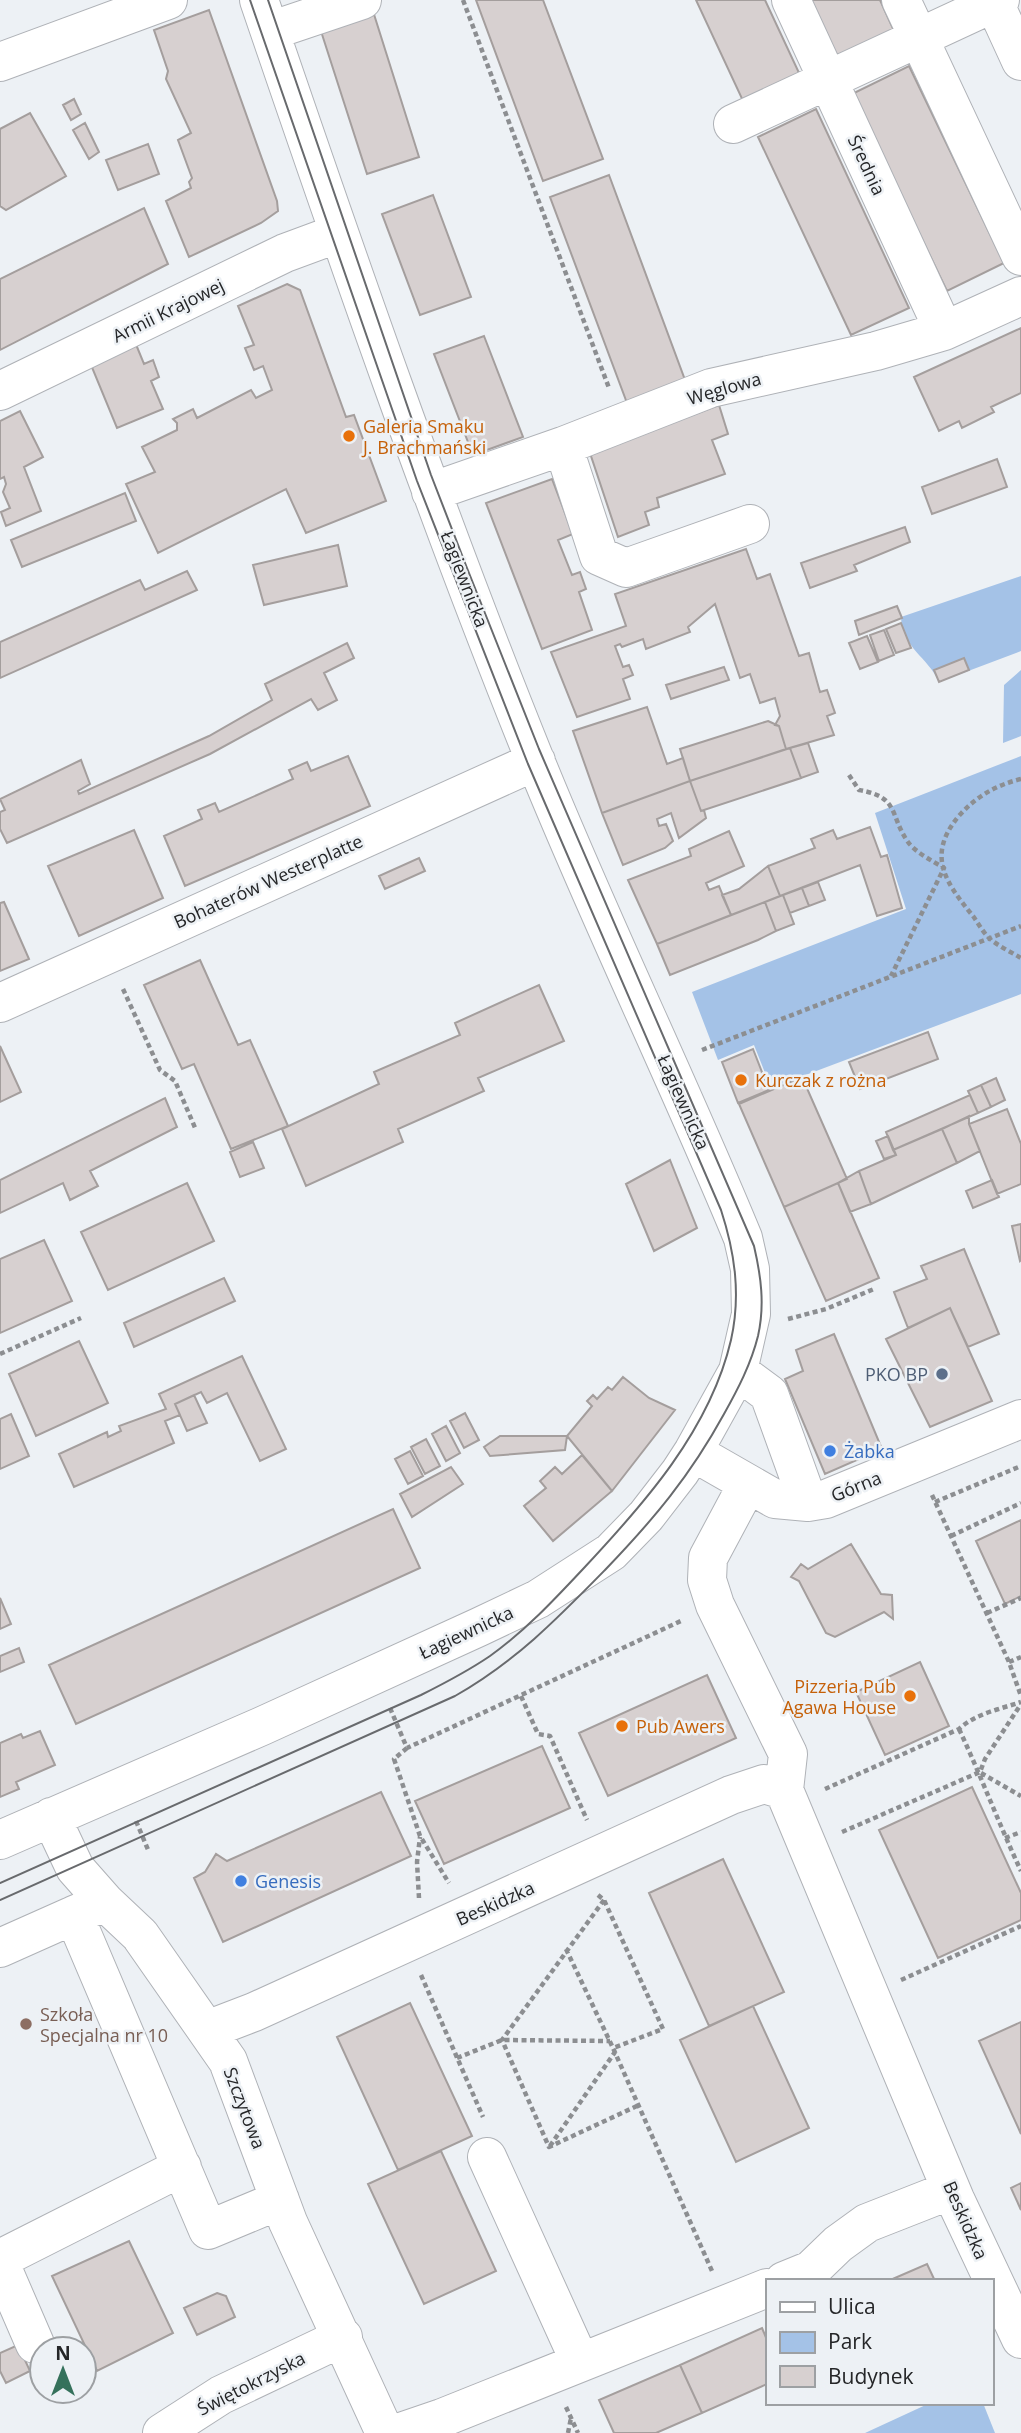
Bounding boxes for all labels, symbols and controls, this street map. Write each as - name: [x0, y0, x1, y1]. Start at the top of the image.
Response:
- street label: Średnia: [843, 131, 891, 199]
- street label: Armii Krajowej: [108, 273, 228, 347]
- street label: Węglowa: [684, 366, 764, 410]
- place label: Galeria Smaku J. Brachmański: [361, 414, 486, 459]
- marker: Galeria Smaku J. Brachmański: [341, 428, 357, 444]
- street label: Łagiewnicka: [436, 527, 494, 631]
- street label: Bohaterów Westerplatte: [170, 828, 366, 934]
- street label: Łagiewnicka: [652, 1051, 716, 1153]
- place label: Kurczak z rożna: [755, 1068, 886, 1092]
- marker: Kurczak z rożna: [733, 1072, 749, 1088]
- place label: PKO BP: [865, 1362, 928, 1386]
- marker: PKO BP: [934, 1366, 950, 1382]
- place label: Żabka: [844, 1439, 895, 1463]
- marker: Żabka: [822, 1443, 838, 1459]
- street label: Górna: [827, 1465, 885, 1507]
- street label: Łagiewnicka: [415, 1600, 517, 1664]
- place label: Pizzeria Pub Agawa House: [782, 1674, 896, 1719]
- marker: Pizzeria Pub Agawa House: [902, 1688, 918, 1704]
- place label: Pub Awers: [636, 1714, 725, 1738]
- marker: Pub Awers: [614, 1718, 630, 1734]
- place label: Genesis: [255, 1869, 321, 1893]
- marker: Genesis: [233, 1873, 249, 1889]
- street label: Beskidzka: [452, 1875, 538, 1931]
- place label: Szkoła Specjalna nr 10: [40, 2002, 168, 2047]
- marker: Szkoła Specjalna nr 10: [18, 2016, 34, 2032]
- street label: Szczytowa: [218, 2064, 272, 2152]
- street label: Beskidzka: [938, 2177, 994, 2263]
- legend: [766, 2279, 993, 2405]
- text: Ulica: [828, 2292, 876, 2320]
- text: Park: [828, 2327, 872, 2355]
- north arrow: [28, 2335, 98, 2405]
- text: N: [55, 2340, 71, 2366]
- street label: Świętokrzyska: [193, 2346, 309, 2420]
- text: Budynek: [828, 2362, 914, 2390]

